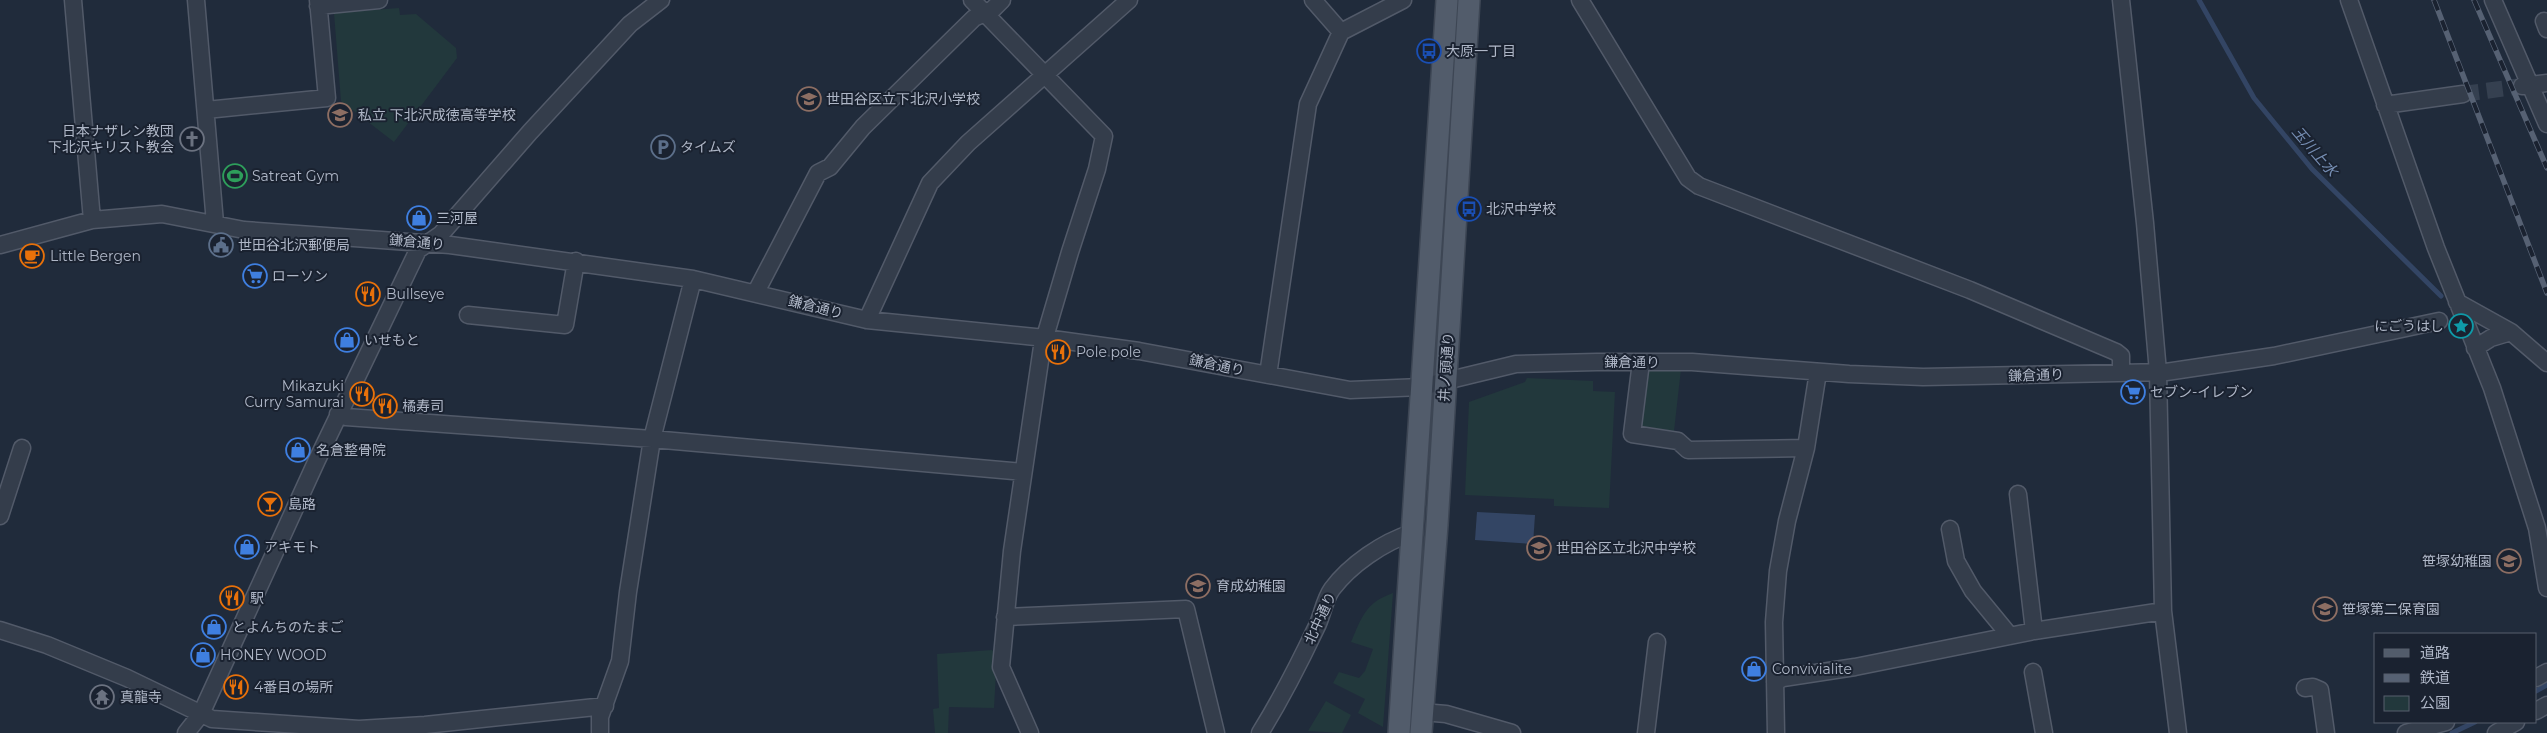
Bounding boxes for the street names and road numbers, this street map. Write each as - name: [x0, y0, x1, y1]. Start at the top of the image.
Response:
- street label: 鎌倉通り: [388, 231, 446, 253]
- street label: 鎌倉通り: [787, 291, 845, 323]
- street label: 井ノ頭通り: [1435, 331, 1457, 403]
- street label: 鎌倉通り: [1188, 350, 1246, 380]
- street label: 鎌倉通り: [1604, 353, 1660, 371]
- street label: 鎌倉通り: [2008, 365, 2064, 385]
- street label: 北中通り: [1300, 589, 1340, 647]

